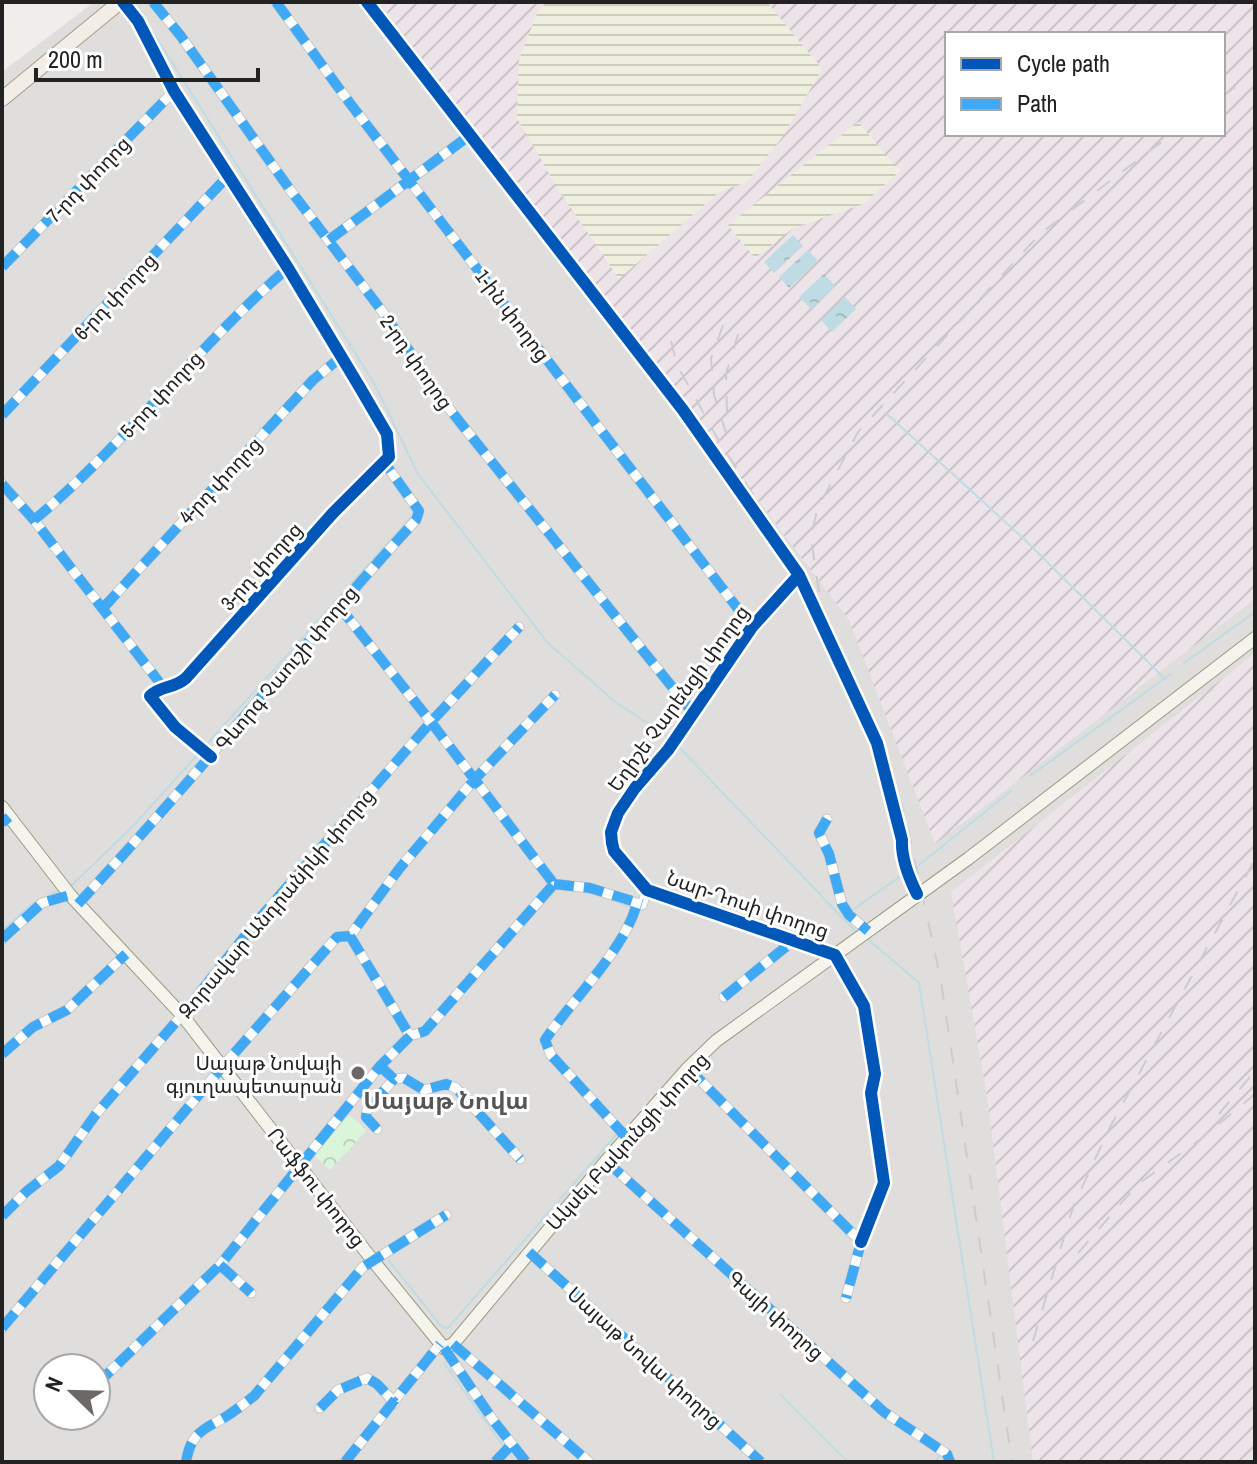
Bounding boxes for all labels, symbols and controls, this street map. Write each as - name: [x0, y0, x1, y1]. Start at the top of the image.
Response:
- scale bar: [36, 32, 258, 82]
- legend: [945, 32, 1225, 136]
- text: 200 m: [48, 43, 103, 75]
- text: Cycle path: [1017, 47, 1110, 79]
- text: Path: [1017, 87, 1058, 119]
- street label: 7-րդ փողոց: [40, 130, 136, 228]
- street label: 6-րդ փողոց: [68, 247, 162, 345]
- street label: 1-ին փողոց: [469, 263, 557, 367]
- street label: 2-րդ փողոց: [374, 309, 460, 415]
- street label: 5-րդ փողոց: [114, 345, 208, 443]
- street label: 4-րդ փողոց: [173, 431, 267, 529]
- street label: 3-րդ փողոց: [214, 516, 308, 616]
- street label: Գևորգ Չաուշի փողոց: [209, 579, 363, 757]
- street label: Եղիշե Չարենցի փողոց: [601, 599, 755, 797]
- street label: Զորավար Անդրանիկի փողոց: [172, 782, 380, 1024]
- street label: Նար-Դոսի փողոց: [663, 864, 833, 944]
- street label: Ակսել Բակունցի փողոց: [540, 1046, 714, 1236]
- place label: Սայաթ Նովայի գյուղապետարան: [166, 1049, 342, 1099]
- marker: Սայաթ Նովայի գյուղապետարան: [349, 1064, 367, 1082]
- district label: Սայաթ Նովա: [363, 1084, 529, 1116]
- street label: Րաֆֆու փողոց: [262, 1122, 372, 1252]
- street label: Գայի փողոց: [722, 1264, 830, 1366]
- street label: Սայաթ Նովա փողոց: [562, 1280, 728, 1434]
- north arrow: [32, 1352, 112, 1432]
- text: N: [37, 1372, 70, 1396]

